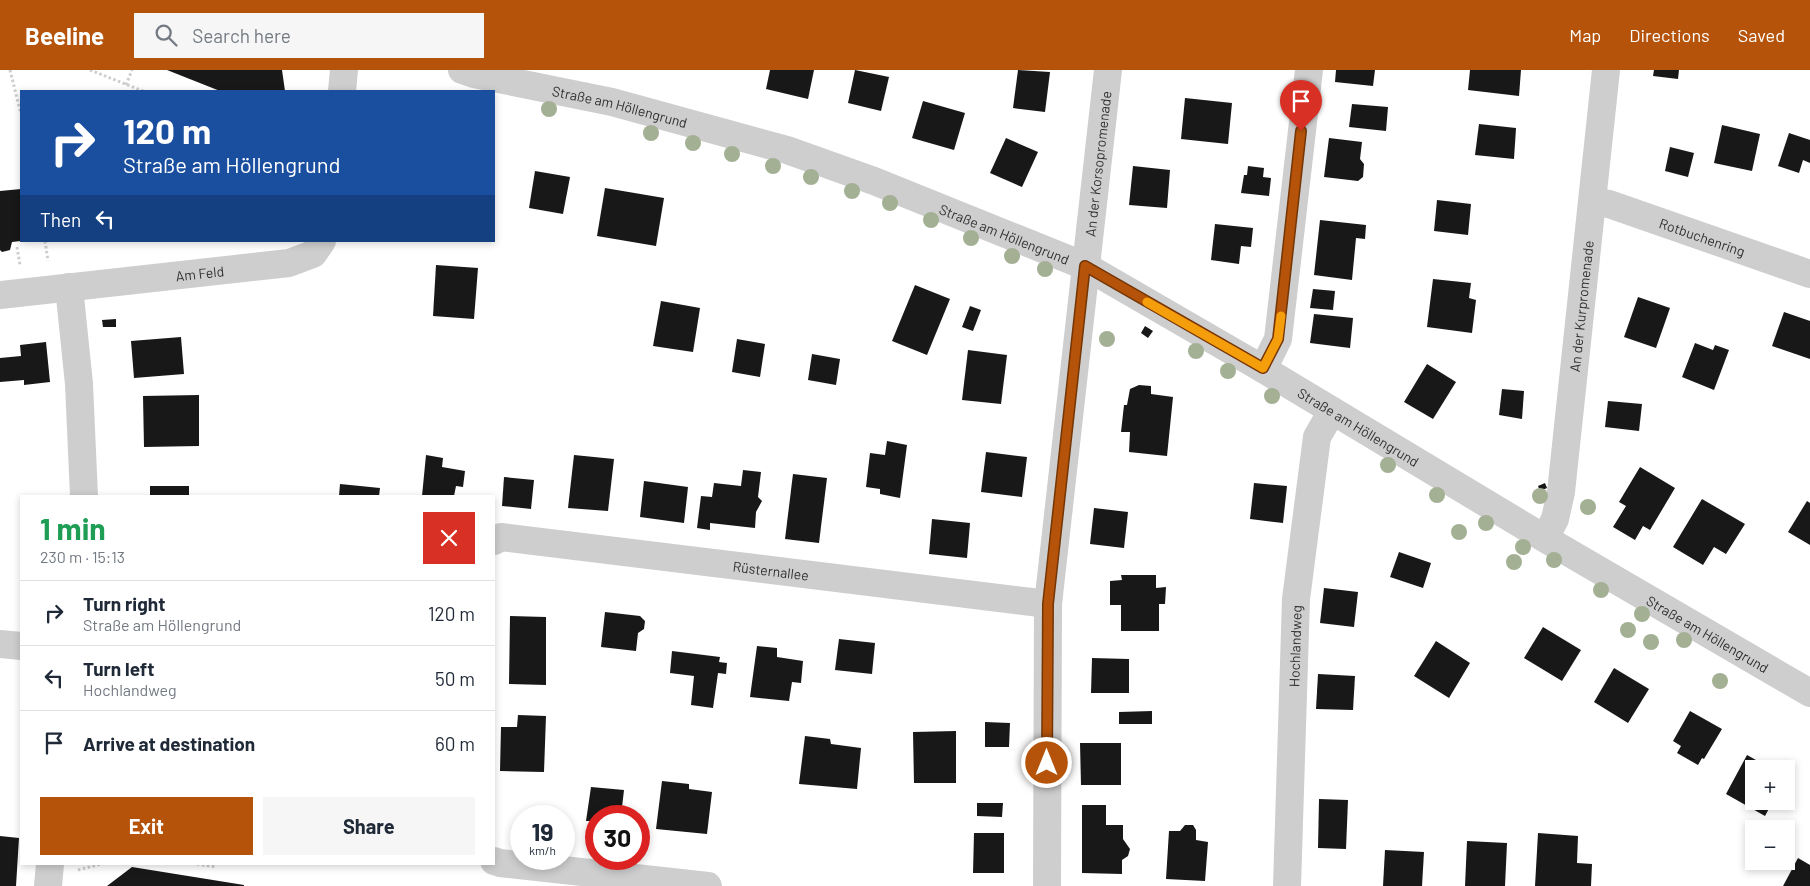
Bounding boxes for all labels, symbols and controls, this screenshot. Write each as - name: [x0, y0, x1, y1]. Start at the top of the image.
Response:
- search box: [134, 13, 484, 58]
- text: Beeline: [25, 21, 104, 50]
- icon: search: [152, 21, 180, 49]
- text: Search here: [192, 24, 291, 47]
- text: Map: [1569, 24, 1601, 46]
- text: Directions: [1629, 24, 1710, 46]
- text: Saved: [1738, 24, 1785, 46]
- pin: [1280, 80, 1322, 131]
- street label: Straße am Höllengrund: [551, 82, 689, 131]
- icon: arrive: [1287, 87, 1315, 115]
- street label: An der Korsopromenade: [1081, 90, 1114, 238]
- text: 120 m: [123, 109, 211, 151]
- icon: right: [40, 110, 105, 175]
- text: Straße am Höllengrund: [123, 151, 340, 177]
- street label: Straße am Höllengrund: [937, 200, 1072, 267]
- icon: left: [91, 205, 119, 233]
- text: Then: [40, 208, 81, 231]
- street label: Rotbuchenring: [1657, 214, 1748, 259]
- street label: An der Kurpromenade: [1565, 240, 1596, 373]
- street label: Am Feld: [175, 262, 225, 284]
- street label: Straße am Höllengrund: [1295, 384, 1422, 469]
- text: 1 min: [40, 510, 106, 546]
- button: close: [423, 512, 475, 564]
- text: 230 m · 15:13: [40, 547, 125, 566]
- street label: Rüsternallee: [732, 557, 810, 583]
- street label: Straße am Höllengrund: [1644, 591, 1772, 676]
- text: Turn right: [83, 592, 165, 615]
- icon: right: [40, 599, 68, 627]
- text: 120 m: [428, 602, 475, 625]
- street label: Hochlandweg: [1285, 605, 1304, 687]
- text: Straße am Höllengrund: [83, 615, 241, 634]
- text: Turn left: [83, 657, 154, 680]
- icon: left: [40, 664, 68, 692]
- text: 50 m: [435, 667, 475, 690]
- text: Hochlandweg: [83, 680, 177, 699]
- icon: arrive: [40, 729, 68, 757]
- text: Arrive at destination: [83, 732, 255, 755]
- text: 60 m: [435, 732, 475, 755]
- position arrow: [1020, 736, 1072, 788]
- map controls: [1745, 760, 1795, 870]
- button: +: [1745, 760, 1795, 810]
- button: Exit: [40, 797, 253, 855]
- button: Share: [263, 797, 475, 855]
- speed limit sign: 30: [585, 805, 650, 870]
- text: 19: [531, 816, 554, 846]
- button: −: [1745, 820, 1795, 870]
- text: km/h: [529, 843, 556, 857]

